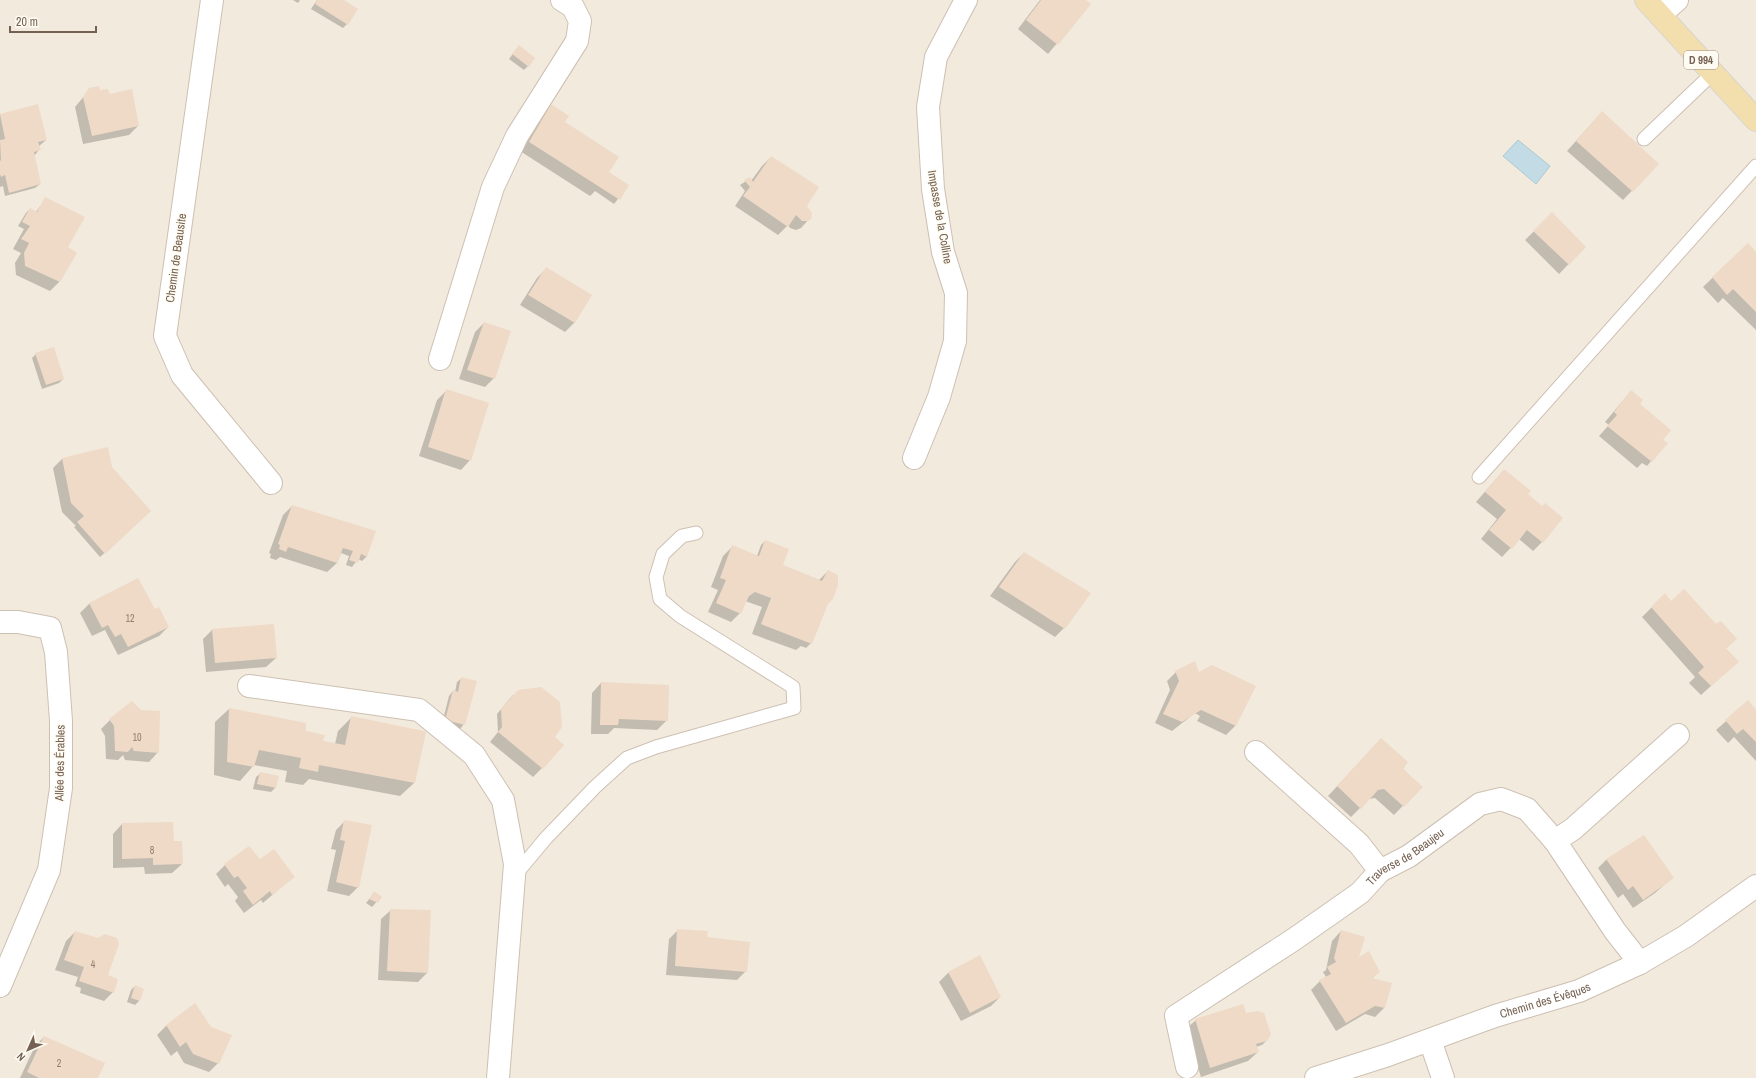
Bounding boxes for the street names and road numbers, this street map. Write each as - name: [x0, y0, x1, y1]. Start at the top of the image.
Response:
- road number: D 994: [1684, 51, 1718, 69]
- street label: Impasse de la Colline: [924, 169, 956, 265]
- street label: Chemin de Beausite: [162, 212, 190, 304]
- street label: Allée des Érables: [51, 725, 69, 802]
- street label: Traverse de Beaujeu: [1363, 825, 1447, 889]
- street label: Chemin des Évêques: [1498, 979, 1593, 1022]

